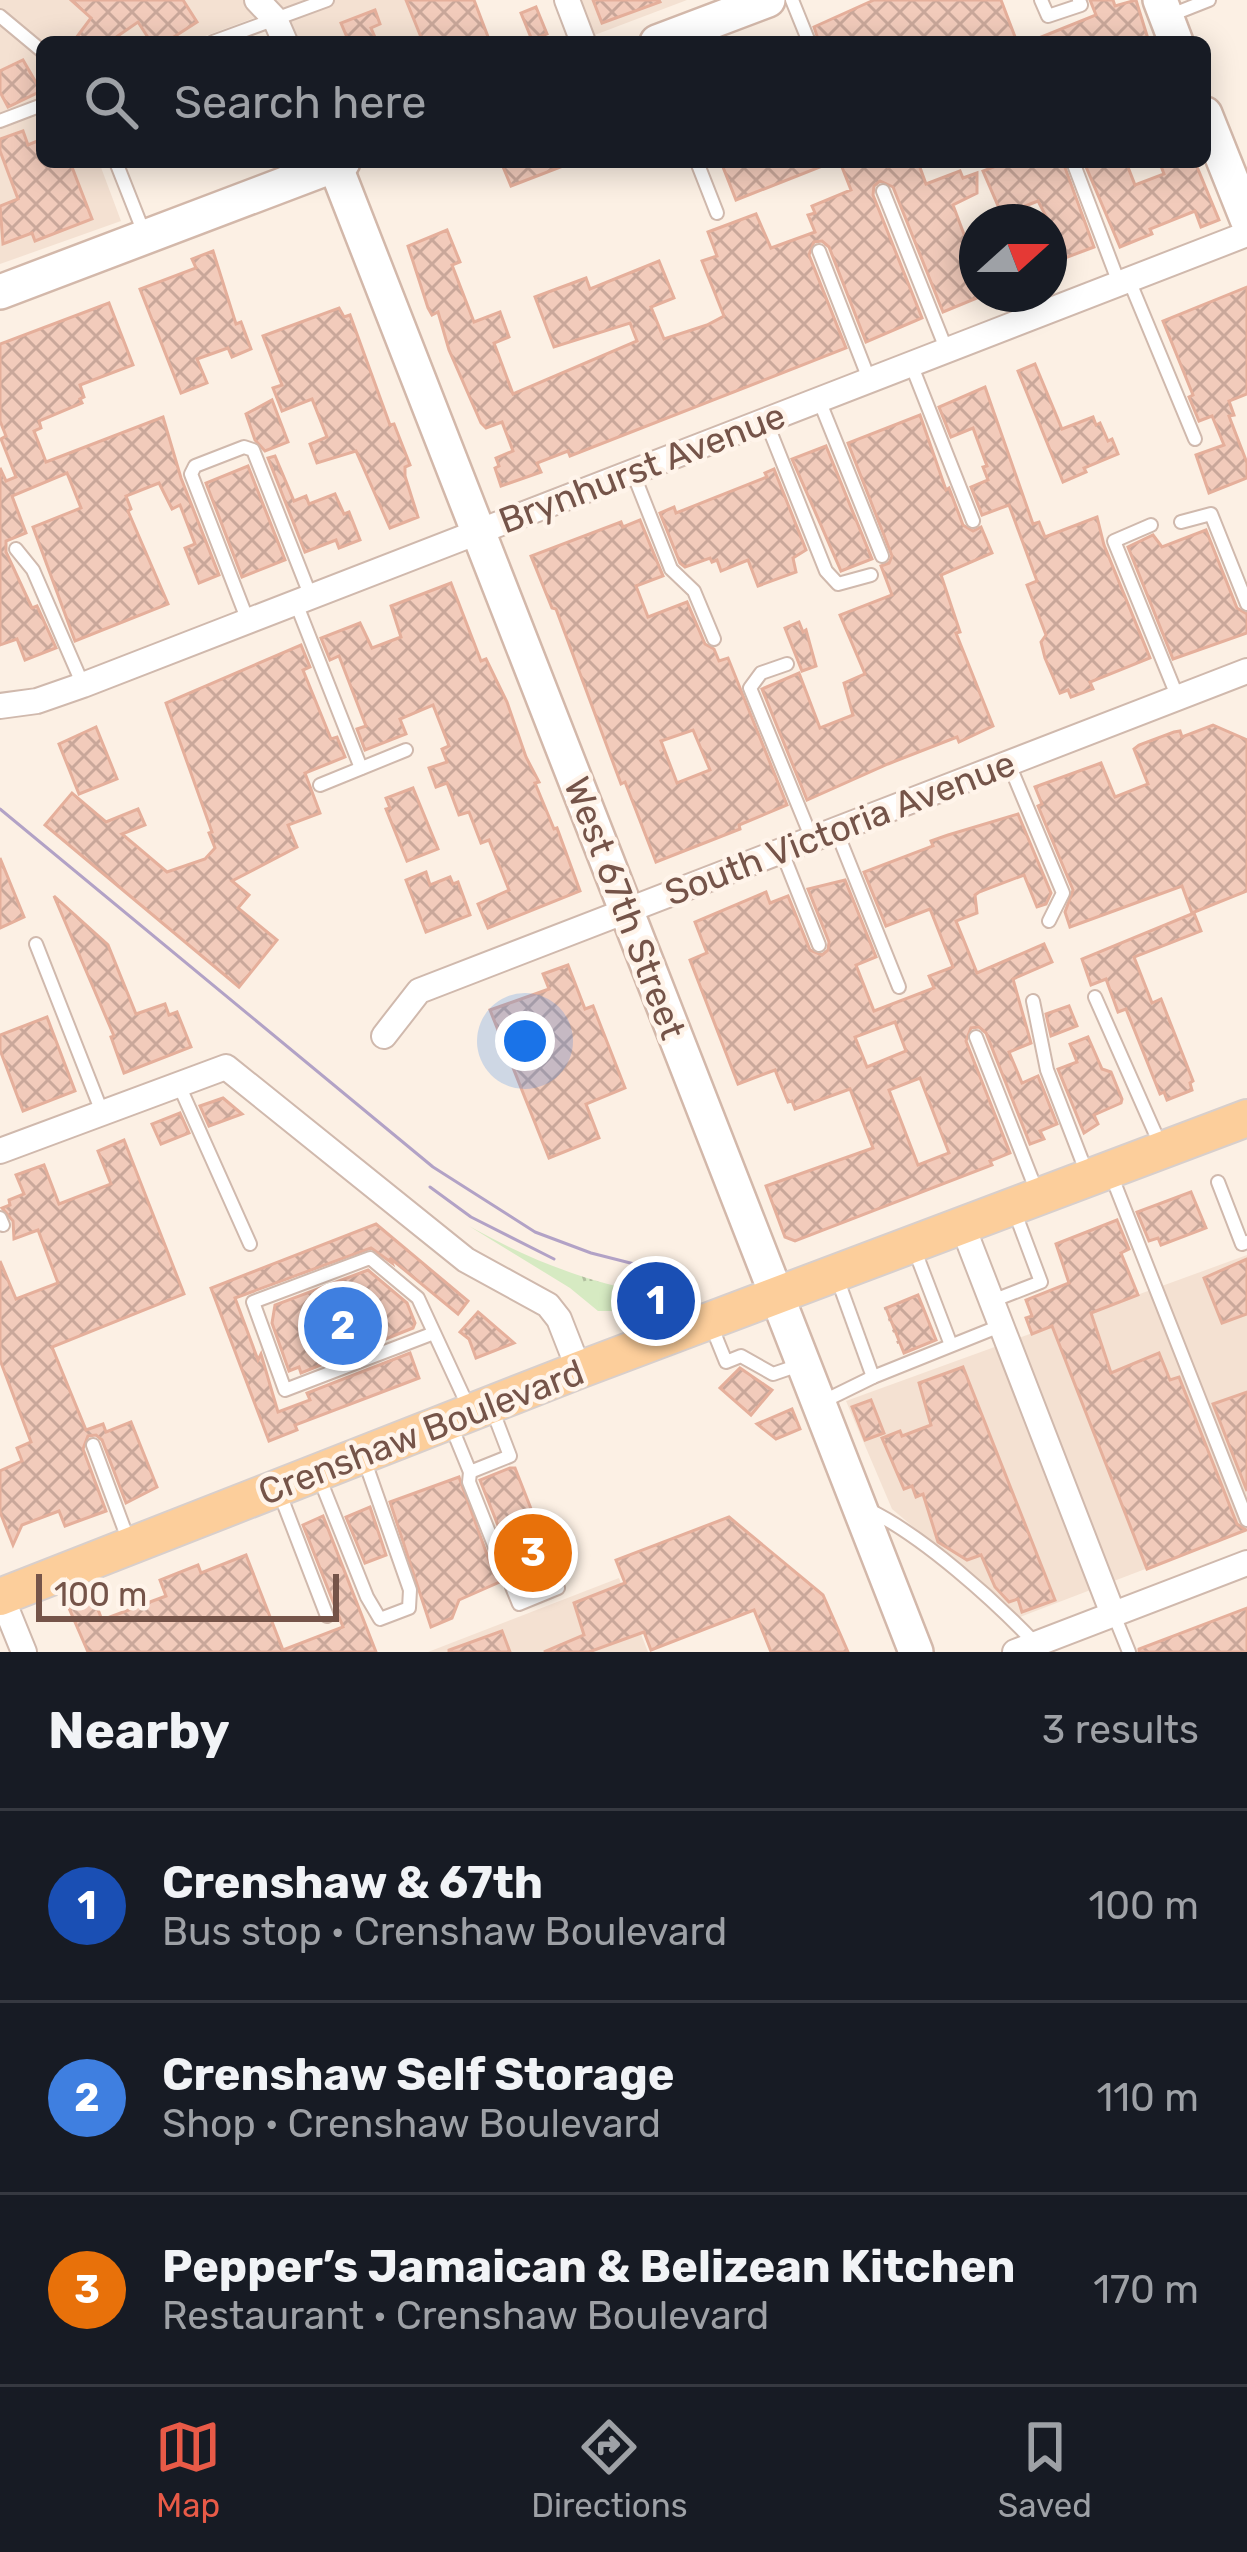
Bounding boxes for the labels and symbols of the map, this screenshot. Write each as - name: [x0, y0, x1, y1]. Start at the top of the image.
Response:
- north arrow: [959, 204, 1067, 312]
- street label: Brynhurst Avenue: [493, 394, 791, 542]
- street label: South Victoria Avenue: [659, 741, 1021, 915]
- street label: West 67th Street: [555, 771, 695, 1045]
- your location: [495, 1011, 555, 1071]
- pin: 1: [617, 1256, 695, 1346]
- pin: 2: [304, 1281, 382, 1371]
- street label: Crenshaw Boulevard: [252, 1350, 590, 1514]
- pin: 3: [494, 1508, 572, 1598]
- scale bar: [36, 1568, 339, 1621]

